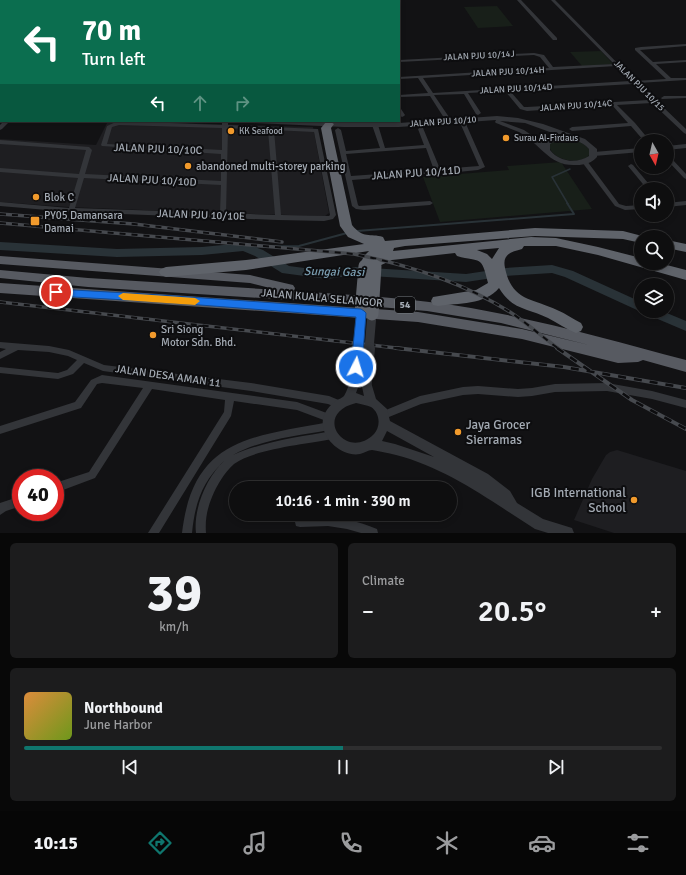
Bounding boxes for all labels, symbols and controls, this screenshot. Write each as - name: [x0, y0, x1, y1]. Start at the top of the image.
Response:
- text: 70 m: [82, 14, 141, 48]
- icon: left: [16, 16, 68, 68]
- text: Turn left: [82, 48, 145, 70]
- street label: JALAN PJU 10/14J: [443, 49, 515, 63]
- street label: JALAN PJU 10/15: [611, 58, 667, 114]
- street label: JALAN PJU 10/14H: [471, 65, 545, 79]
- street label: JALAN PJU 10/14D: [479, 82, 553, 96]
- icon: left: [147, 92, 169, 114]
- icon: ahead: [189, 92, 211, 114]
- icon: right: [231, 92, 253, 114]
- street label: JALAN PJU 10/14C: [539, 98, 613, 114]
- street label: JALAN PJU 10/10: [409, 114, 477, 130]
- marker: KK Seafood: [226, 126, 236, 136]
- place label: KK Seafood: [239, 126, 283, 137]
- marker: Surau Al-Firdaus: [501, 133, 511, 143]
- place label: Surau Al-Firdaus: [514, 133, 578, 144]
- north arrow: [634, 134, 674, 174]
- map controls: [634, 134, 674, 318]
- street label: JALAN PJU 10/10C: [113, 141, 203, 157]
- place label: abandoned multi-storey parking: [196, 160, 346, 173]
- marker: abandoned multi-storey parking: [183, 161, 193, 171]
- street label: JALAN PJU 10/11D: [371, 163, 461, 183]
- street label: JALAN PJU 10/10D: [107, 171, 197, 189]
- button: sound: [634, 182, 674, 222]
- place label: Blok C: [44, 191, 74, 204]
- marker: Blok C: [31, 192, 41, 202]
- street label: JALAN PJU 10/10E: [157, 207, 245, 223]
- place label: PY05 Damansara Damai: [44, 209, 123, 235]
- marker: PY05 Damansara Damai: [29, 215, 41, 227]
- button: search: [634, 230, 674, 270]
- water label: Sungai Gasi: [304, 264, 366, 280]
- pin: [39, 275, 73, 309]
- button: layers: [634, 278, 674, 318]
- icon: arrive: [45, 281, 67, 303]
- street label: JALAN KUALA SELANGOR: [261, 286, 384, 310]
- road number: 54: [395, 297, 415, 313]
- place label: Sri Siong Motor Sdn. Bhd.: [161, 323, 236, 349]
- marker: Sri Siong Motor Sdn. Bhd.: [148, 330, 158, 340]
- position arrow: [335, 346, 377, 388]
- street label: JALAN DESA AMAN 11: [114, 362, 222, 390]
- place label: Jaya Grocer Sierramas: [466, 417, 530, 448]
- marker: Jaya Grocer Sierramas: [453, 427, 463, 437]
- speed limit sign: 40: [12, 469, 64, 521]
- place label: IGB International School: [530, 485, 626, 516]
- text: 10:16 · 1 min · 390 m: [276, 492, 410, 510]
- marker: IGB International School: [629, 495, 639, 505]
- text: 39: [146, 561, 202, 625]
- text: Climate: [362, 573, 405, 589]
- text: 20.5°: [478, 593, 546, 630]
- text: −: [362, 598, 374, 625]
- text: +: [650, 598, 662, 625]
- text: km/h: [159, 619, 189, 635]
- text: Northbound: [84, 699, 163, 717]
- text: June Harbor: [84, 717, 152, 733]
- icon: previous: [119, 756, 141, 778]
- icon: pause: [332, 756, 354, 778]
- icon: next: [545, 756, 567, 778]
- icon: directions: [146, 829, 174, 857]
- icon: music: [241, 829, 269, 857]
- icon: phone: [337, 829, 365, 857]
- icon: climate: [433, 829, 461, 857]
- icon: car: [528, 829, 556, 857]
- icon: filters: [624, 829, 652, 857]
- text: 10:15: [34, 832, 78, 854]

